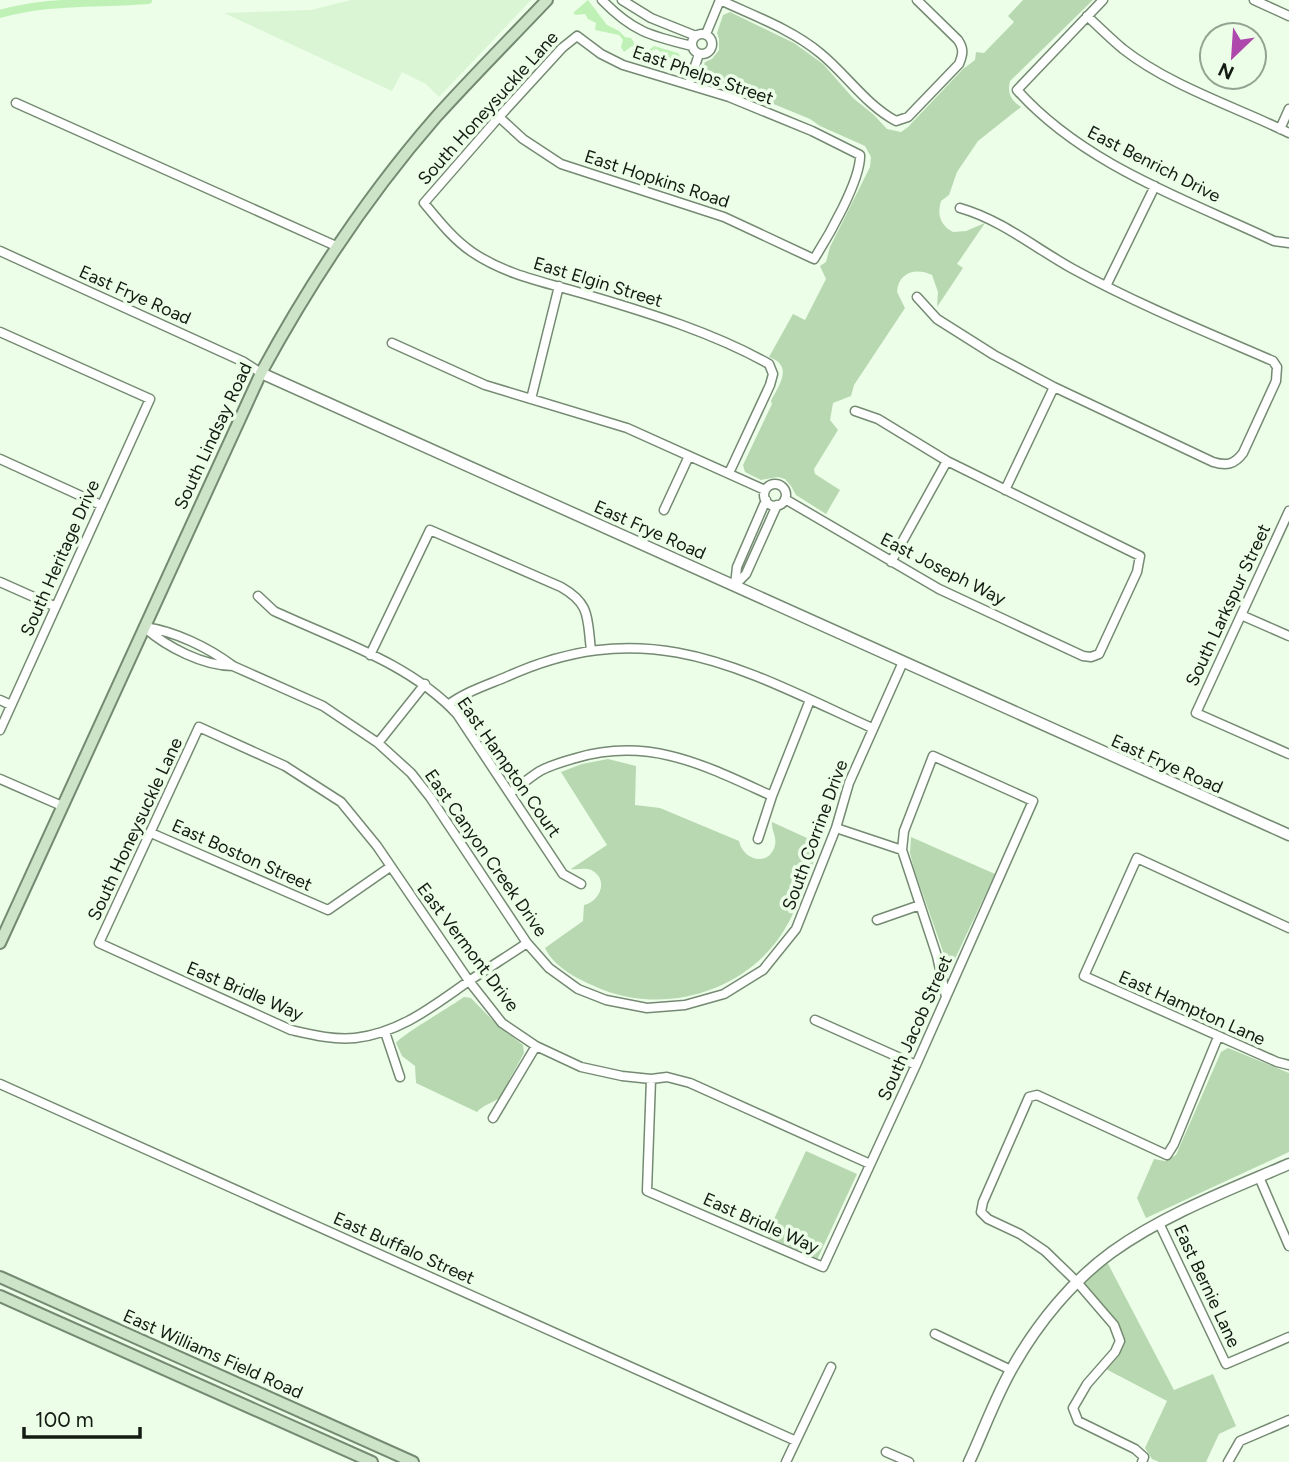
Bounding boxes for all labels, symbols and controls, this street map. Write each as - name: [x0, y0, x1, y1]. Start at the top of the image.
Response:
- north arrow: [1198, 21, 1268, 91]
- street label: South Honeysuckle Lane: [413, 26, 563, 189]
- street label: East Phelps Street: [630, 41, 777, 109]
- text: N: [1215, 57, 1238, 84]
- street label: East Benrich Drive: [1084, 121, 1224, 207]
- street label: East Hopkins Road: [582, 145, 732, 213]
- street label: East Elgin Street: [531, 252, 665, 312]
- street label: East Frye Road: [76, 261, 194, 329]
- street label: South Lindsay Road: [169, 359, 257, 513]
- street label: South Heritage Drive: [16, 476, 104, 640]
- street label: East Frye Road: [591, 496, 709, 564]
- street label: South Larkspur Street: [1181, 520, 1275, 689]
- street label: East Joseph Way: [877, 528, 1010, 610]
- street label: East Hampton Court: [452, 693, 566, 842]
- street label: East Frye Road: [1108, 730, 1226, 798]
- street label: South Honeysuckle Lane: [83, 734, 187, 924]
- street label: South Corrine Drive: [778, 757, 853, 913]
- street label: East Canyon Creek Drive: [420, 765, 552, 941]
- street label: East Boston Street: [168, 814, 316, 896]
- street label: East Vermont Drive: [412, 878, 524, 1016]
- street label: South Jacob Street: [873, 952, 957, 1104]
- street label: East Bridle Way: [183, 957, 307, 1026]
- street label: East Hampton Lane: [1115, 966, 1269, 1050]
- street label: East Bridle Way: [700, 1188, 823, 1259]
- street label: East Buffalo Street: [330, 1207, 478, 1289]
- street label: East Bernie Lane: [1169, 1221, 1245, 1351]
- street label: East Williams Field Road: [120, 1304, 306, 1404]
- scale bar: [24, 1396, 140, 1440]
- text: 100 m: [35, 1407, 94, 1432]

